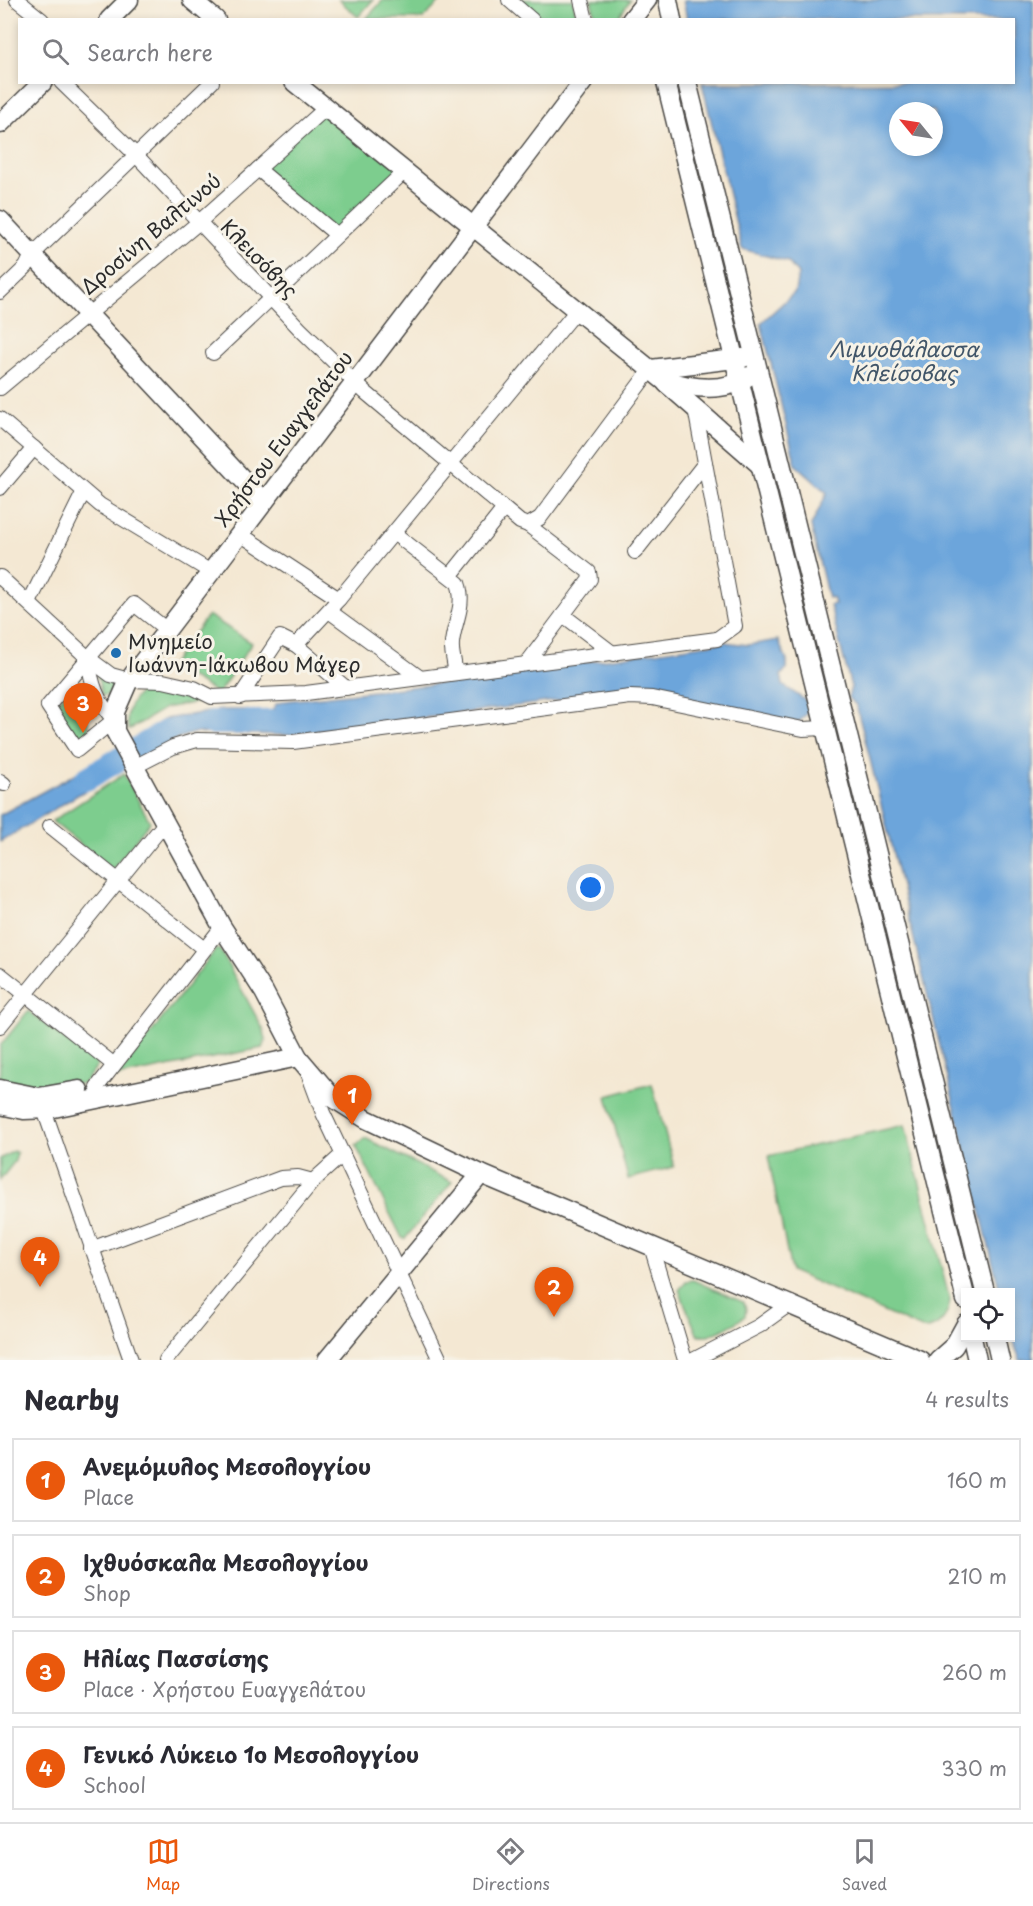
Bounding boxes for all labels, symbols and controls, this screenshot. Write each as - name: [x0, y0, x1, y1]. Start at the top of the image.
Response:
- search box: [18, 18, 1015, 84]
- icon: search: [39, 35, 72, 68]
- text: Search here: [87, 35, 213, 68]
- north arrow: [889, 102, 943, 156]
- street label: Δροσίνη Βαλτινού: [74, 165, 227, 301]
- street label: Κλεισόβης: [214, 212, 305, 305]
- water label: Λιμνοθάλασσα Κλείσοβας: [829, 332, 980, 388]
- street label: Χρήστου Ευαγγελάτου: [207, 344, 359, 533]
- place label: Μνημείο Ιωάννη-Ιάκωβου Μάγερ: [128, 626, 361, 679]
- marker: Μνημείο Ιωάννη-Ιάκωβου Μάγερ: [109, 646, 123, 660]
- pin: 3: [64, 684, 103, 733]
- your location: [576, 873, 605, 902]
- pin: 1: [332, 1076, 372, 1125]
- pin: 4: [20, 1238, 60, 1287]
- pin: 2: [534, 1268, 574, 1317]
- map controls: [961, 1288, 1015, 1342]
- button: locate: [961, 1288, 1015, 1342]
- text: Nearby: [24, 1380, 119, 1419]
- text: 4 results: [925, 1384, 1009, 1414]
- text: Ανεμόμυλος Μεσολογγίου: [83, 1449, 371, 1482]
- text: 1: [41, 1465, 50, 1495]
- text: 160 m: [947, 1465, 1007, 1495]
- text: Place: [83, 1482, 134, 1512]
- text: Ιχθυόσκαλα Μεσολογγίου: [83, 1545, 369, 1578]
- text: 2: [38, 1561, 53, 1591]
- text: 210 m: [948, 1561, 1007, 1591]
- text: Shop: [83, 1578, 131, 1608]
- text: Ηλίας Πασσίσης: [83, 1641, 269, 1674]
- text: 3: [39, 1657, 52, 1687]
- text: 260 m: [942, 1657, 1007, 1687]
- text: Place · Χρήστου Ευαγγελάτου: [83, 1674, 366, 1704]
- text: Γενικό Λύκειο 1ο Μεσολογγίου: [83, 1737, 419, 1770]
- text: 4: [39, 1753, 52, 1783]
- text: 330 m: [941, 1753, 1007, 1783]
- text: School: [83, 1770, 146, 1800]
- tab: Map: [146, 1835, 180, 1895]
- tab: Directions: [472, 1835, 550, 1895]
- tab: Saved: [842, 1835, 887, 1895]

